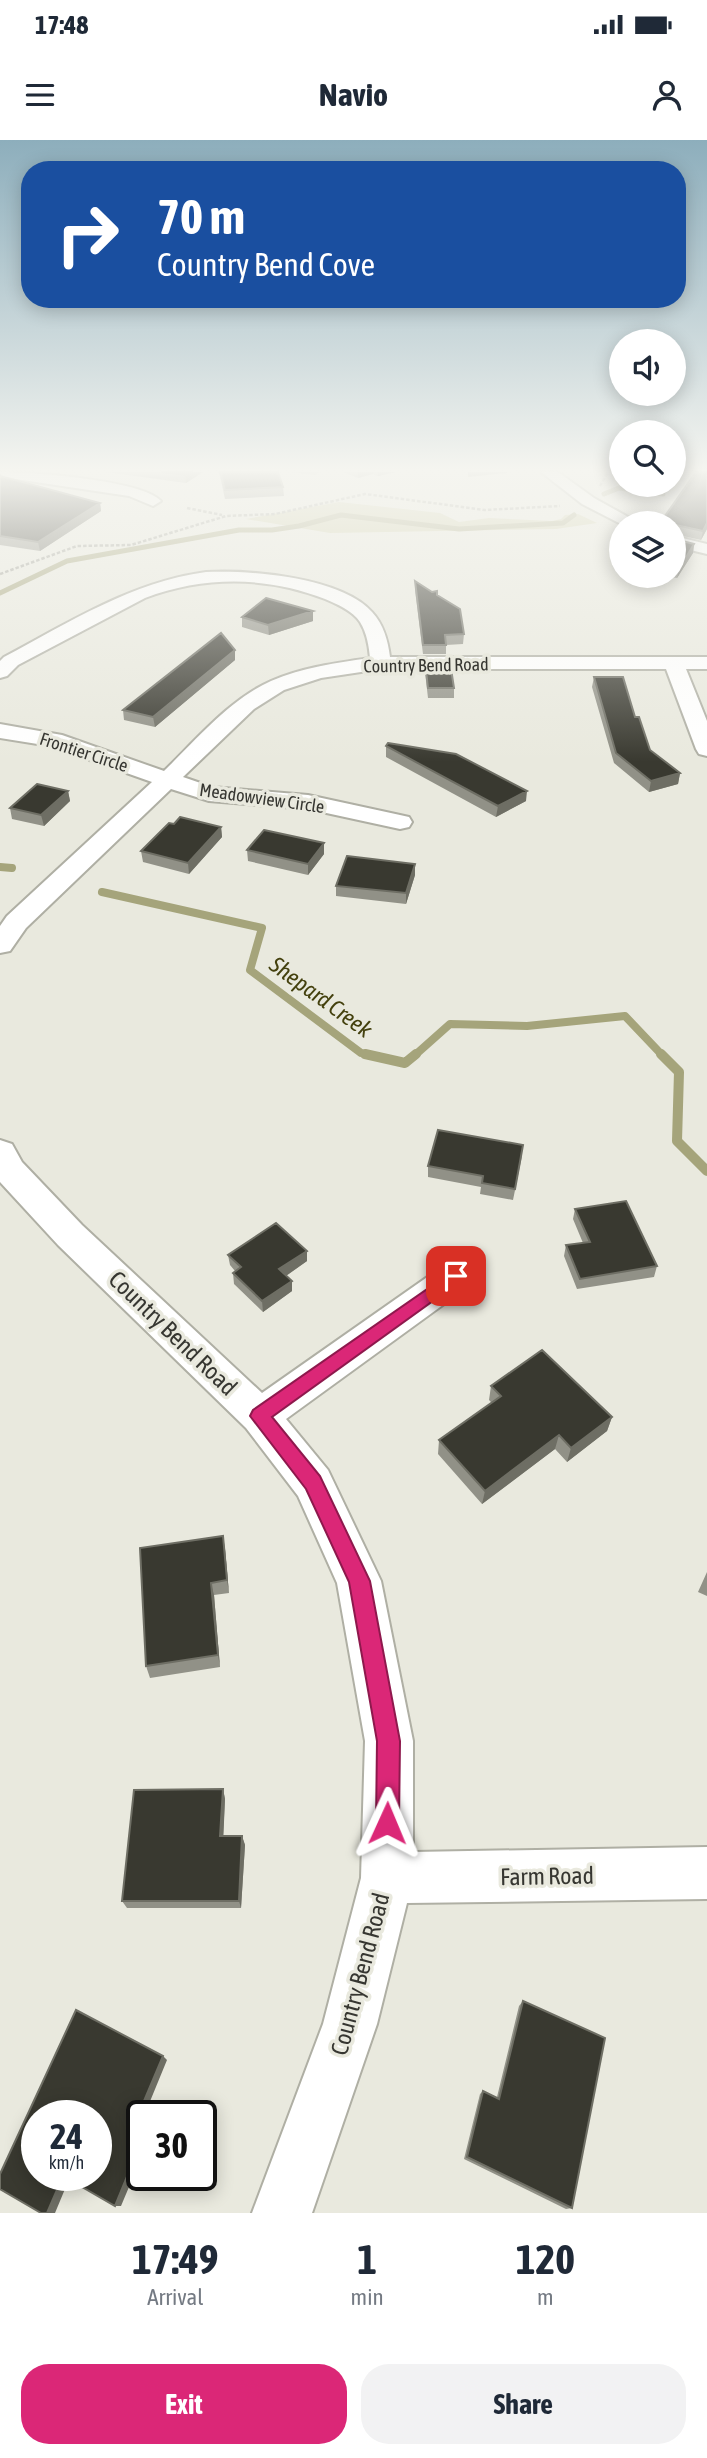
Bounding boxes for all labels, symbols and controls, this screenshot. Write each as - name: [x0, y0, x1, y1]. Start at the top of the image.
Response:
- text: 17:48: [35, 10, 89, 40]
- icon: menu: [21, 76, 59, 114]
- text: Navio: [319, 76, 388, 113]
- icon: person: [648, 76, 686, 114]
- text: 70 m: [157, 188, 245, 244]
- icon: right: [42, 189, 133, 280]
- text: Country Bend Cove: [157, 246, 375, 283]
- map controls: [609, 329, 686, 588]
- button: sound: [609, 329, 686, 406]
- button: search: [609, 420, 686, 497]
- button: layers: [609, 511, 686, 588]
- street label: Country Bend Road: [363, 653, 489, 677]
- street label: Frontier Circle: [37, 728, 131, 776]
- street label: Meadowview Circle: [198, 779, 326, 817]
- water label: Shepard Creek: [264, 951, 378, 1043]
- pin: [426, 1246, 486, 1306]
- icon: arrive: [437, 1257, 475, 1295]
- street label: Country Bend Road: [104, 1265, 242, 1401]
- position arrow: [350, 1786, 424, 1860]
- street label: Farm Road: [500, 1862, 594, 1890]
- street label: Country Bend Road: [325, 1890, 395, 2058]
- speed limit sign: 30: [126, 2100, 217, 2191]
- text: 24: [50, 2116, 83, 2156]
- text: km/h: [49, 2152, 84, 2173]
- text: 17:49: [132, 2235, 219, 2283]
- text: 1: [357, 2235, 377, 2283]
- text: 120: [516, 2235, 575, 2283]
- text: Arrival: [147, 2284, 203, 2310]
- text: min: [351, 2284, 384, 2310]
- text: m: [537, 2284, 554, 2310]
- button: Exit: [21, 2364, 347, 2444]
- button: Share: [361, 2364, 686, 2444]

